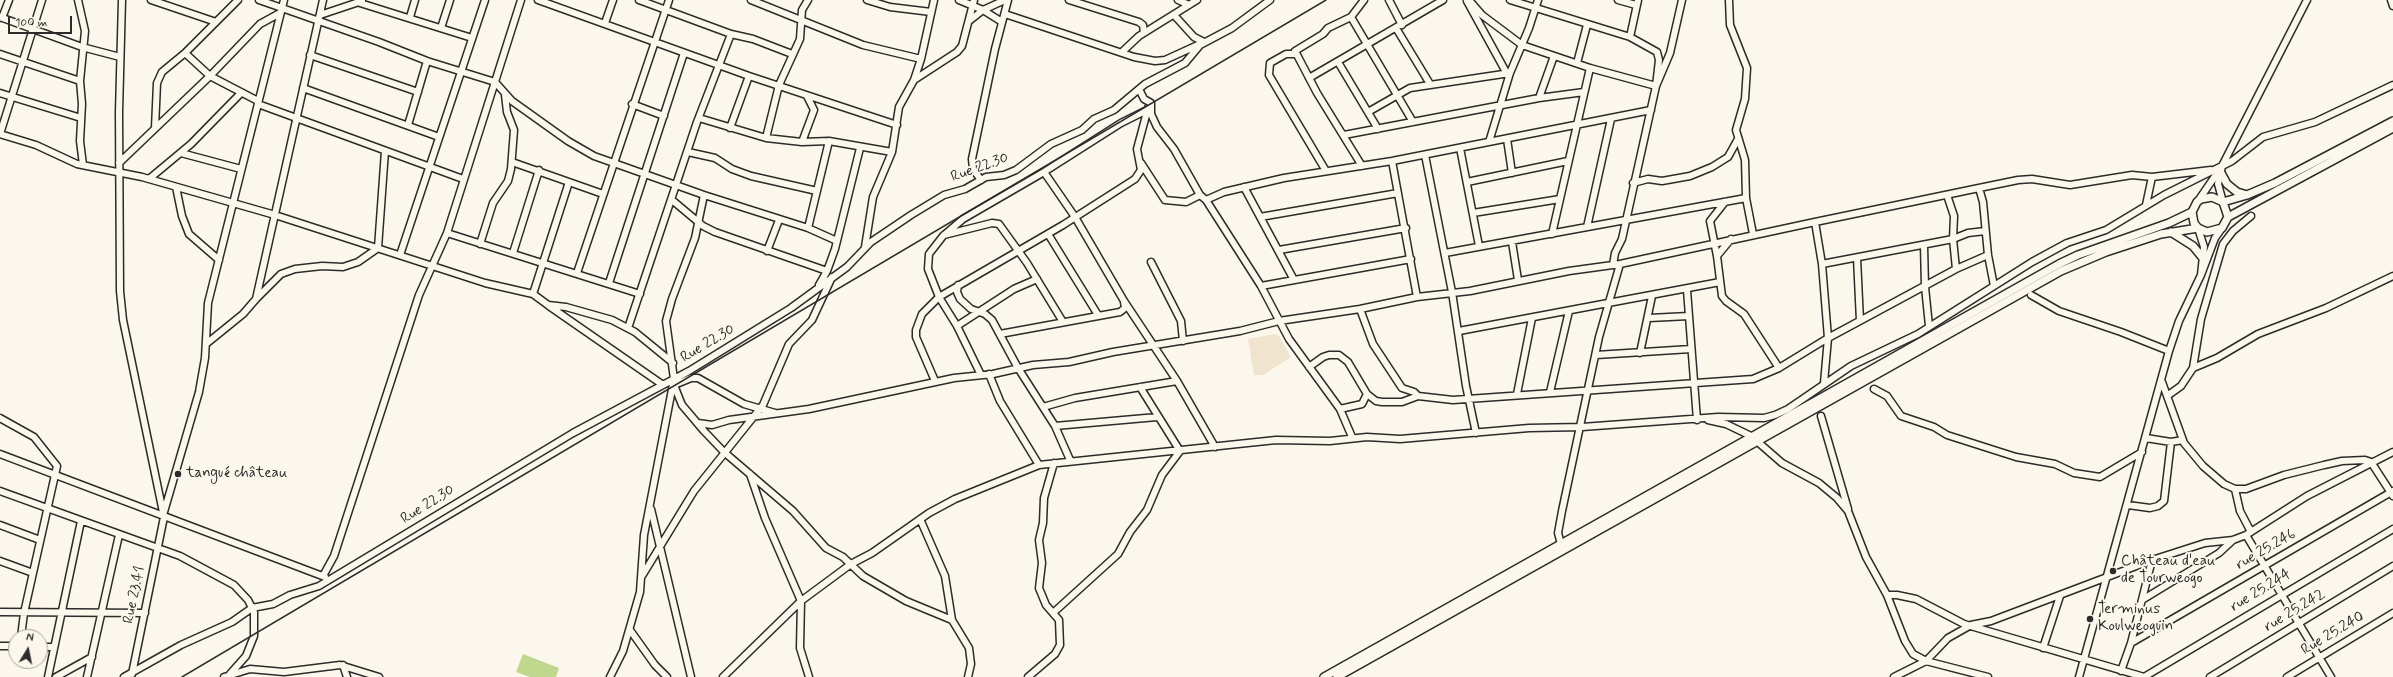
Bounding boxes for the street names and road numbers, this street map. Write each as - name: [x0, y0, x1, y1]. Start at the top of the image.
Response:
- street label: Rue 22.30: [949, 149, 1011, 187]
- street label: Rue 22.30: [678, 321, 738, 367]
- street label: Rue 22.30: [398, 481, 458, 529]
- street label: rue 25.246: [2233, 526, 2299, 574]
- street label: Rue 23.41: [120, 565, 150, 625]
- street label: rue 25.244: [2227, 566, 2295, 616]
- street label: rue 25.242: [2261, 586, 2329, 636]
- street label: Rue 25.240: [2298, 608, 2368, 660]

